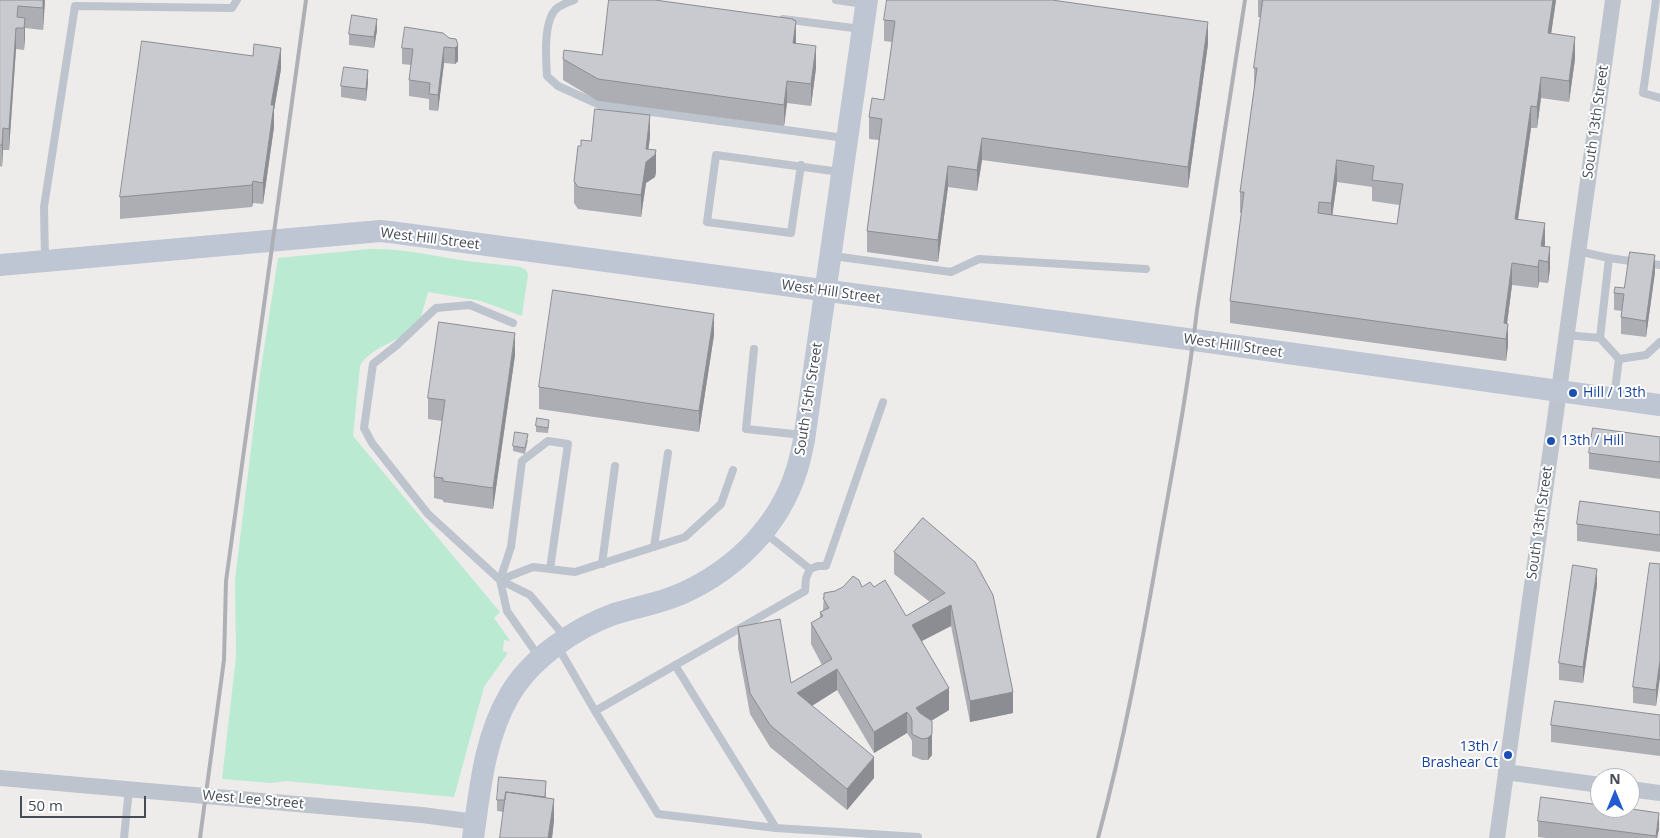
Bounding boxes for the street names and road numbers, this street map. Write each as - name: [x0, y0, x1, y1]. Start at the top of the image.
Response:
- street label: South 13th Street: [1580, 64, 1612, 180]
- street label: West Hill Street: [379, 225, 481, 253]
- street label: West Hill Street: [780, 277, 882, 307]
- street label: West Hill Street: [1182, 331, 1284, 361]
- street label: South 15th Street: [792, 341, 826, 457]
- street label: South 13th Street: [1524, 465, 1556, 581]
- street label: West Lee Street: [202, 787, 304, 813]

